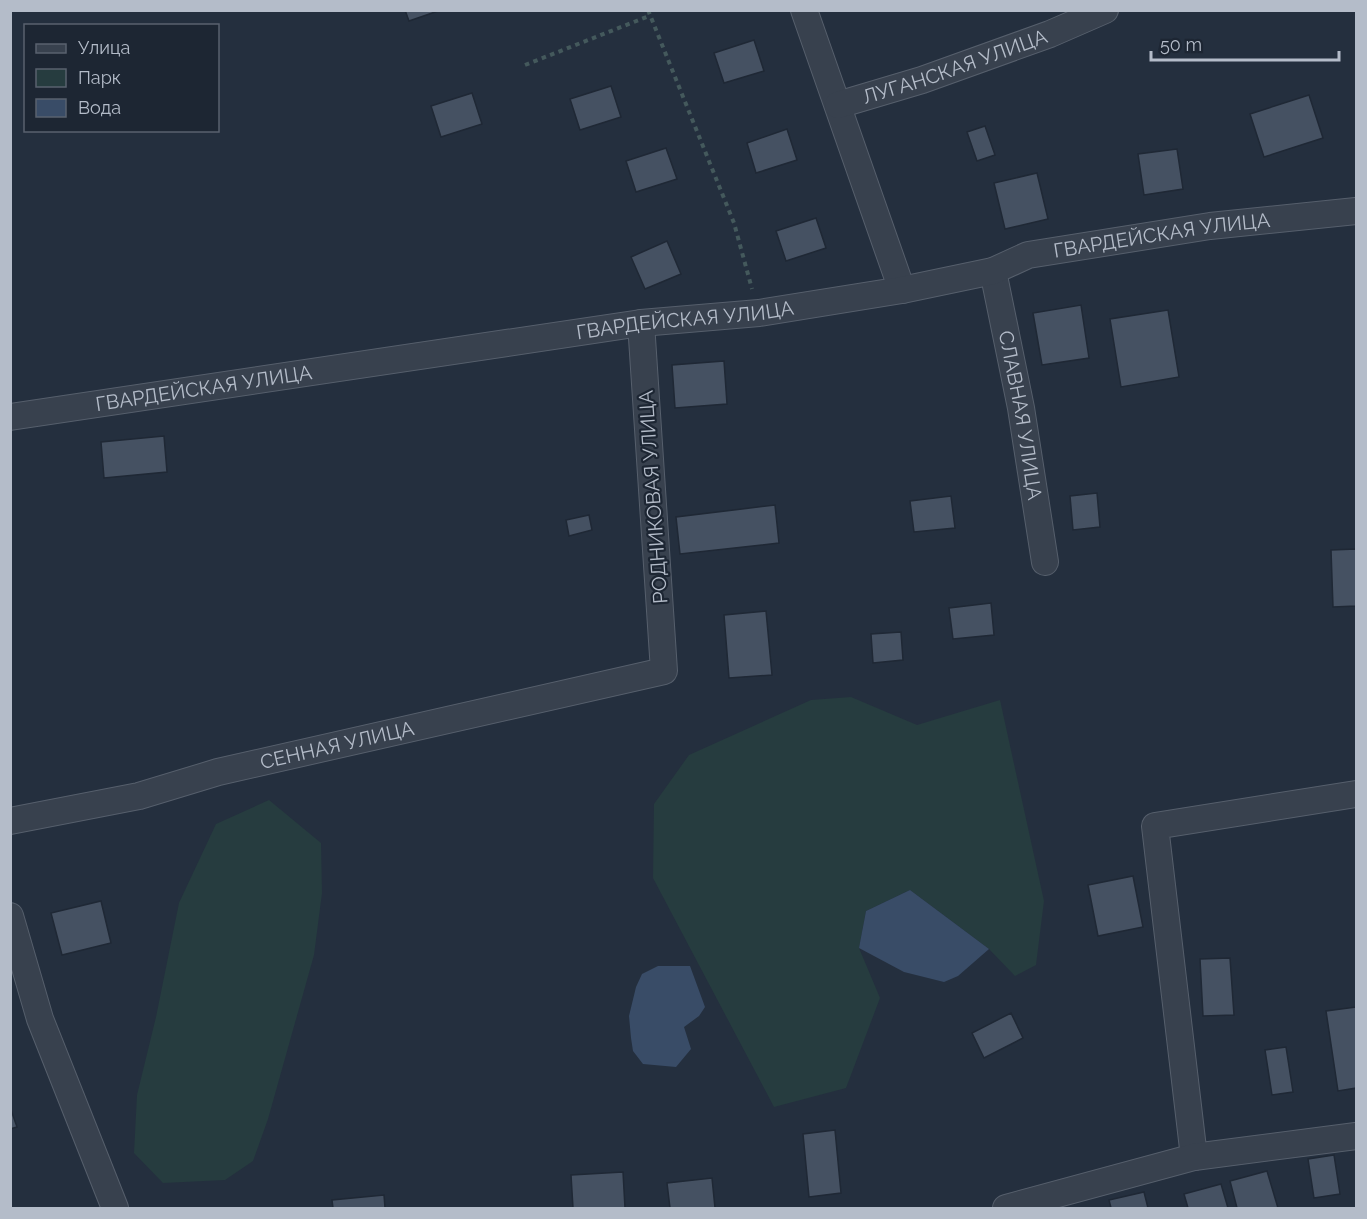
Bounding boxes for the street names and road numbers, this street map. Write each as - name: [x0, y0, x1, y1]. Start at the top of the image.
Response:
- street label: ЛУГАНСКАЯ УЛИЦА: [860, 24, 1051, 109]
- street label: ГВАРДЕЙСКАЯ УЛИЦА: [1052, 208, 1272, 263]
- street label: ГВАРДЕЙСКАЯ УЛИЦА: [575, 296, 796, 344]
- street label: СЛАВНАЯ УЛИЦА: [993, 329, 1047, 502]
- street label: ГВАРДЕЙСКАЯ УЛИЦА: [94, 360, 314, 416]
- street label: РОДНИКОВАЯ УЛИЦА: [634, 389, 672, 605]
- street label: СЕННАЯ УЛИЦА: [258, 716, 417, 774]

